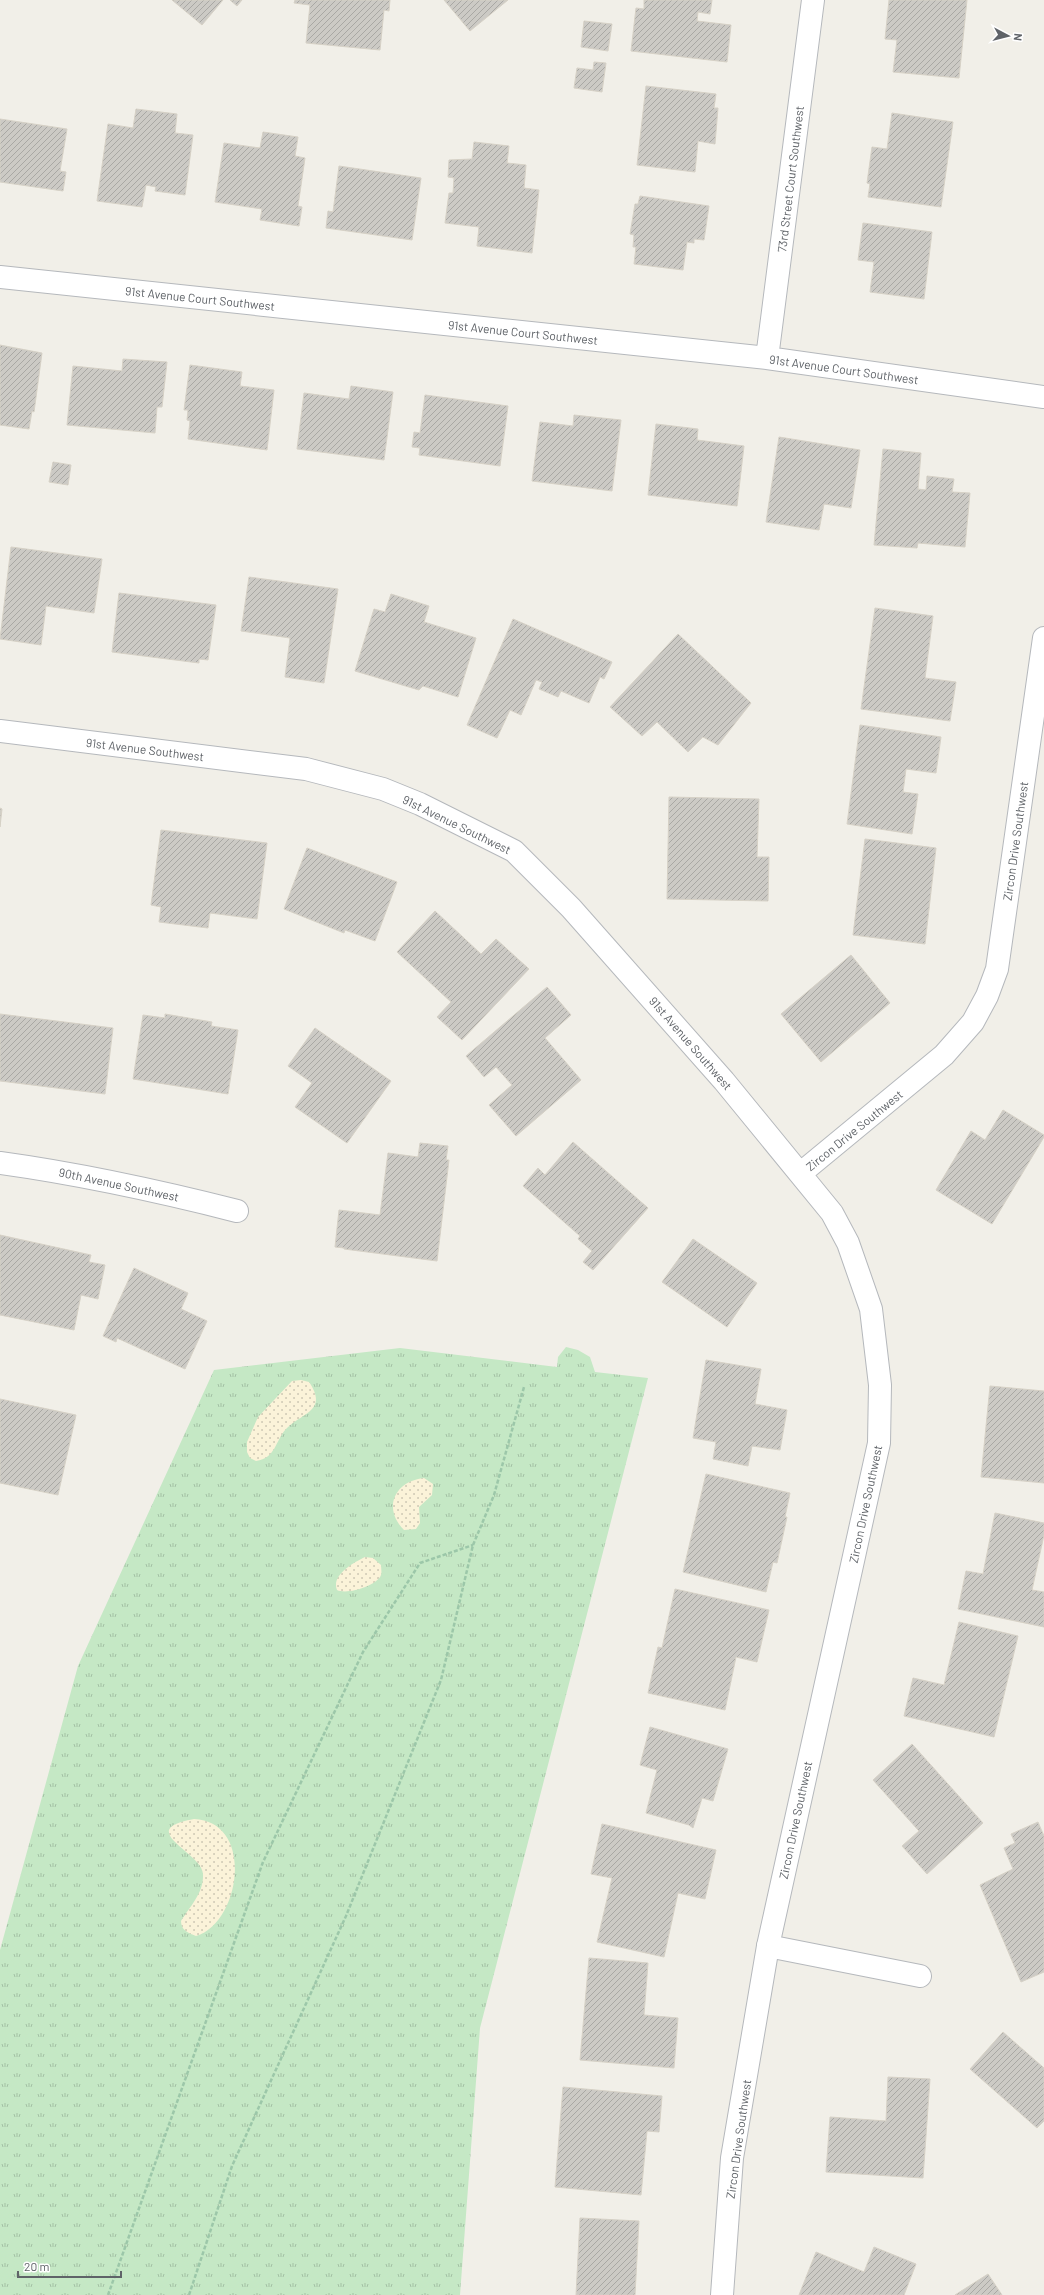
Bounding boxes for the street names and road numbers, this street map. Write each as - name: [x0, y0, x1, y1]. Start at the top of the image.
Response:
- street label: 73rd Street Court Southwest: [774, 105, 806, 253]
- street label: 91st Avenue Court Southwest: [124, 283, 276, 313]
- street label: 91st Avenue Court Southwest: [447, 317, 599, 347]
- street label: 91st Avenue Court Southwest: [769, 352, 919, 386]
- street label: 91st Avenue Southwest: [85, 735, 205, 763]
- street label: Zircon Drive Southwest: [1000, 780, 1030, 902]
- street label: 91st Avenue Southwest: [401, 792, 513, 856]
- street label: 91st Avenue Southwest: [647, 994, 735, 1092]
- street label: Zircon Drive Southwest: [803, 1087, 905, 1173]
- street label: 90th Avenue Southwest: [58, 1164, 180, 1204]
- street label: Zircon Drive Southwest: [846, 1444, 884, 1564]
- street label: Zircon Drive Southwest: [776, 1760, 814, 1880]
- street label: Zircon Drive Southwest: [723, 2078, 753, 2200]

